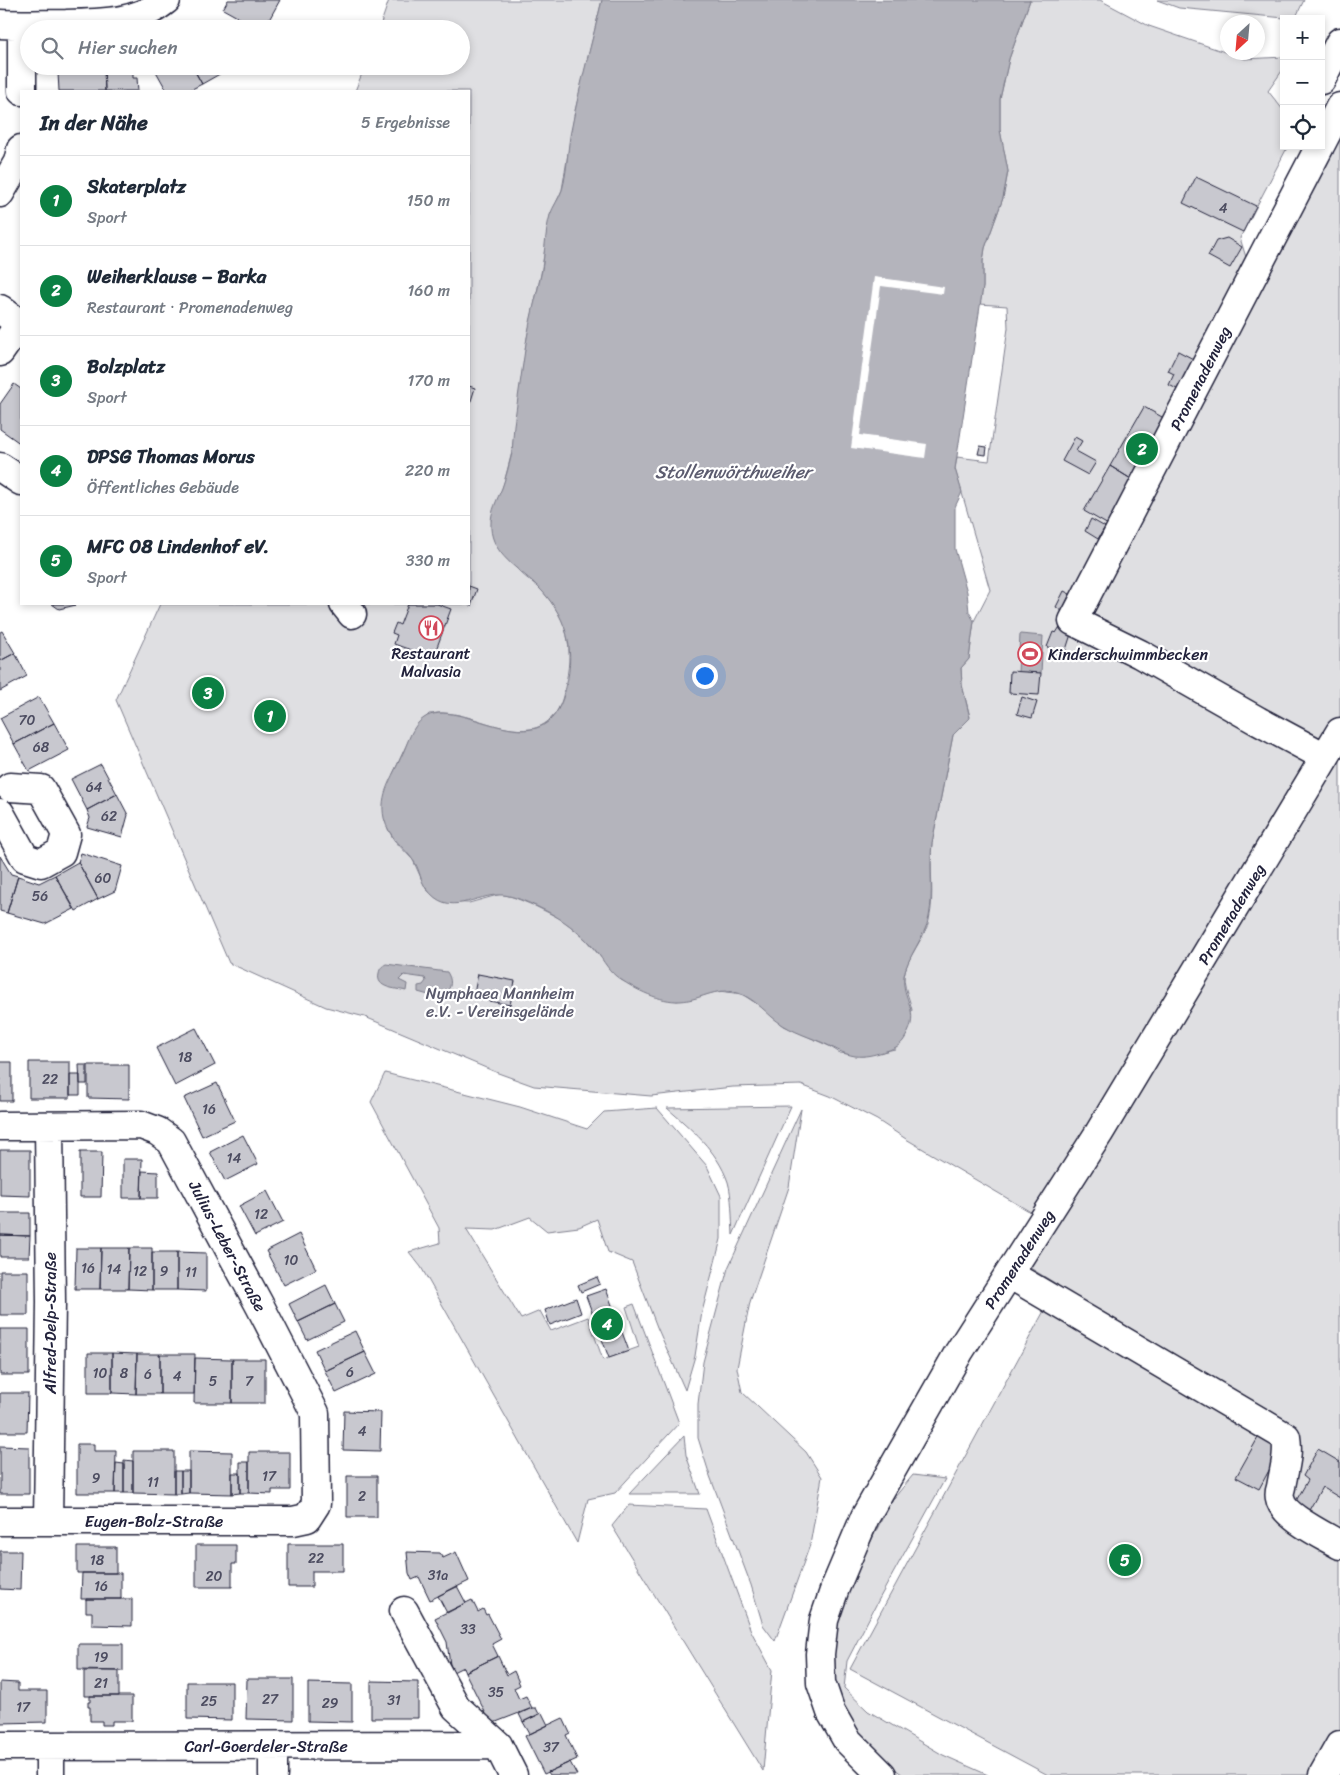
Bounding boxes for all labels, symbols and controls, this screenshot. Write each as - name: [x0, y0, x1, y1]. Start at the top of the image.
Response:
- north arrow: [1220, 15, 1265, 60]
- map controls: [1280, 15, 1325, 150]
- button: +: [1280, 15, 1325, 60]
- search box: [20, 20, 470, 75]
- text: Hier suchen: [78, 31, 178, 64]
- icon: search: [38, 34, 66, 62]
- button: −: [1280, 60, 1325, 105]
- text: In der Nähe: [40, 104, 148, 142]
- button: locate: [1280, 105, 1325, 150]
- text: 5 Ergebnisse: [361, 108, 450, 137]
- text: Skaterplatz: [87, 170, 186, 203]
- text: 1: [53, 186, 59, 215]
- text: 150 m: [407, 186, 450, 215]
- house number: 4: [1219, 196, 1228, 221]
- text: Sport: [87, 203, 127, 232]
- text: Weiherklause – Barka: [87, 260, 266, 293]
- text: 2: [51, 276, 61, 305]
- text: 160 m: [407, 276, 450, 305]
- text: Restaurant · Promenadenweg: [87, 293, 293, 322]
- street label: Promenadenweg: [1162, 321, 1239, 436]
- text: Bolzplatz: [87, 350, 165, 383]
- text: 3: [52, 366, 60, 395]
- text: 170 m: [407, 366, 450, 395]
- text: Sport: [87, 383, 127, 412]
- pin: 2: [1126, 430, 1158, 468]
- text: DPSG Thomas Morus: [87, 440, 255, 473]
- text: 4: [51, 456, 61, 485]
- text: 220 m: [405, 456, 450, 485]
- water label: Stollenwörthweiher: [655, 456, 815, 488]
- text: Öffentliches Gebäude: [87, 473, 239, 502]
- text: MFC 08 Lindenhof eV.: [87, 530, 269, 563]
- text: 5: [51, 546, 61, 575]
- text: 330 m: [406, 546, 450, 575]
- text: Sport: [87, 563, 127, 592]
- restaurant icon: Restaurant Malvasia: [418, 615, 444, 641]
- place label: Restaurant Malvasia: [391, 639, 471, 686]
- place label: Kinderschwimmbecken: [1048, 640, 1208, 669]
- sports icon: Kinderschwimmbecken: [1017, 641, 1043, 667]
- your location: [692, 663, 718, 689]
- pin: 3: [192, 674, 224, 712]
- pin: 1: [254, 697, 286, 735]
- house number: 70: [19, 708, 36, 733]
- house number: 68: [33, 735, 50, 760]
- house number: 64: [86, 775, 103, 800]
- house number: 62: [101, 804, 117, 829]
- street label: Promenadenweg: [1190, 858, 1273, 971]
- house number: 60: [95, 866, 112, 891]
- house number: 56: [32, 884, 48, 909]
- park label: Nymphaea Mannheim e.V. - Vereinsgelände: [426, 979, 574, 1026]
- house number: 18: [178, 1045, 193, 1070]
- house number: 22: [42, 1067, 58, 1092]
- house number: 16: [202, 1097, 216, 1122]
- house number: 14: [227, 1146, 242, 1171]
- street label: Julius-Leber-Straße: [180, 1174, 275, 1317]
- house number: 12: [254, 1202, 268, 1227]
- street label: Promenadenweg: [976, 1203, 1063, 1315]
- house number: 10: [284, 1248, 299, 1273]
- street label: Alfred-Delp-Straße: [36, 1252, 65, 1395]
- house number: 16: [81, 1256, 95, 1281]
- house number: 14: [107, 1257, 122, 1282]
- house number: 12: [133, 1259, 147, 1284]
- house number: 9: [160, 1259, 169, 1284]
- house number: 11: [185, 1260, 197, 1285]
- pin: 4: [591, 1305, 623, 1343]
- house number: 6: [346, 1360, 354, 1385]
- house number: 10: [93, 1361, 108, 1386]
- house number: 8: [120, 1361, 129, 1386]
- house number: 6: [144, 1362, 152, 1387]
- house number: 4: [173, 1364, 182, 1389]
- house number: 5: [209, 1369, 218, 1394]
- house number: 7: [245, 1369, 254, 1394]
- house number: 4: [358, 1419, 367, 1444]
- house number: 17: [262, 1464, 277, 1489]
- house number: 9: [92, 1466, 101, 1491]
- house number: 11: [147, 1470, 159, 1495]
- house number: 2: [358, 1484, 366, 1509]
- street label: Eugen-Bolz-Straße: [85, 1507, 223, 1536]
- pin: 5: [1109, 1541, 1141, 1579]
- house number: 22: [308, 1546, 324, 1571]
- house number: 18: [90, 1548, 105, 1573]
- house number: 31a: [428, 1563, 448, 1588]
- house number: 20: [206, 1564, 223, 1589]
- house number: 16: [94, 1574, 108, 1599]
- house number: 33: [460, 1617, 476, 1642]
- house number: 19: [94, 1645, 109, 1670]
- house number: 21: [94, 1671, 108, 1696]
- house number: 35: [488, 1680, 505, 1705]
- house number: 27: [262, 1687, 279, 1712]
- house number: 31: [387, 1688, 401, 1713]
- house number: 25: [201, 1689, 218, 1714]
- house number: 29: [322, 1691, 339, 1716]
- house number: 17: [16, 1695, 31, 1720]
- street label: Carl-Goerdeler-Straße: [184, 1732, 348, 1761]
- house number: 37: [543, 1735, 560, 1760]

